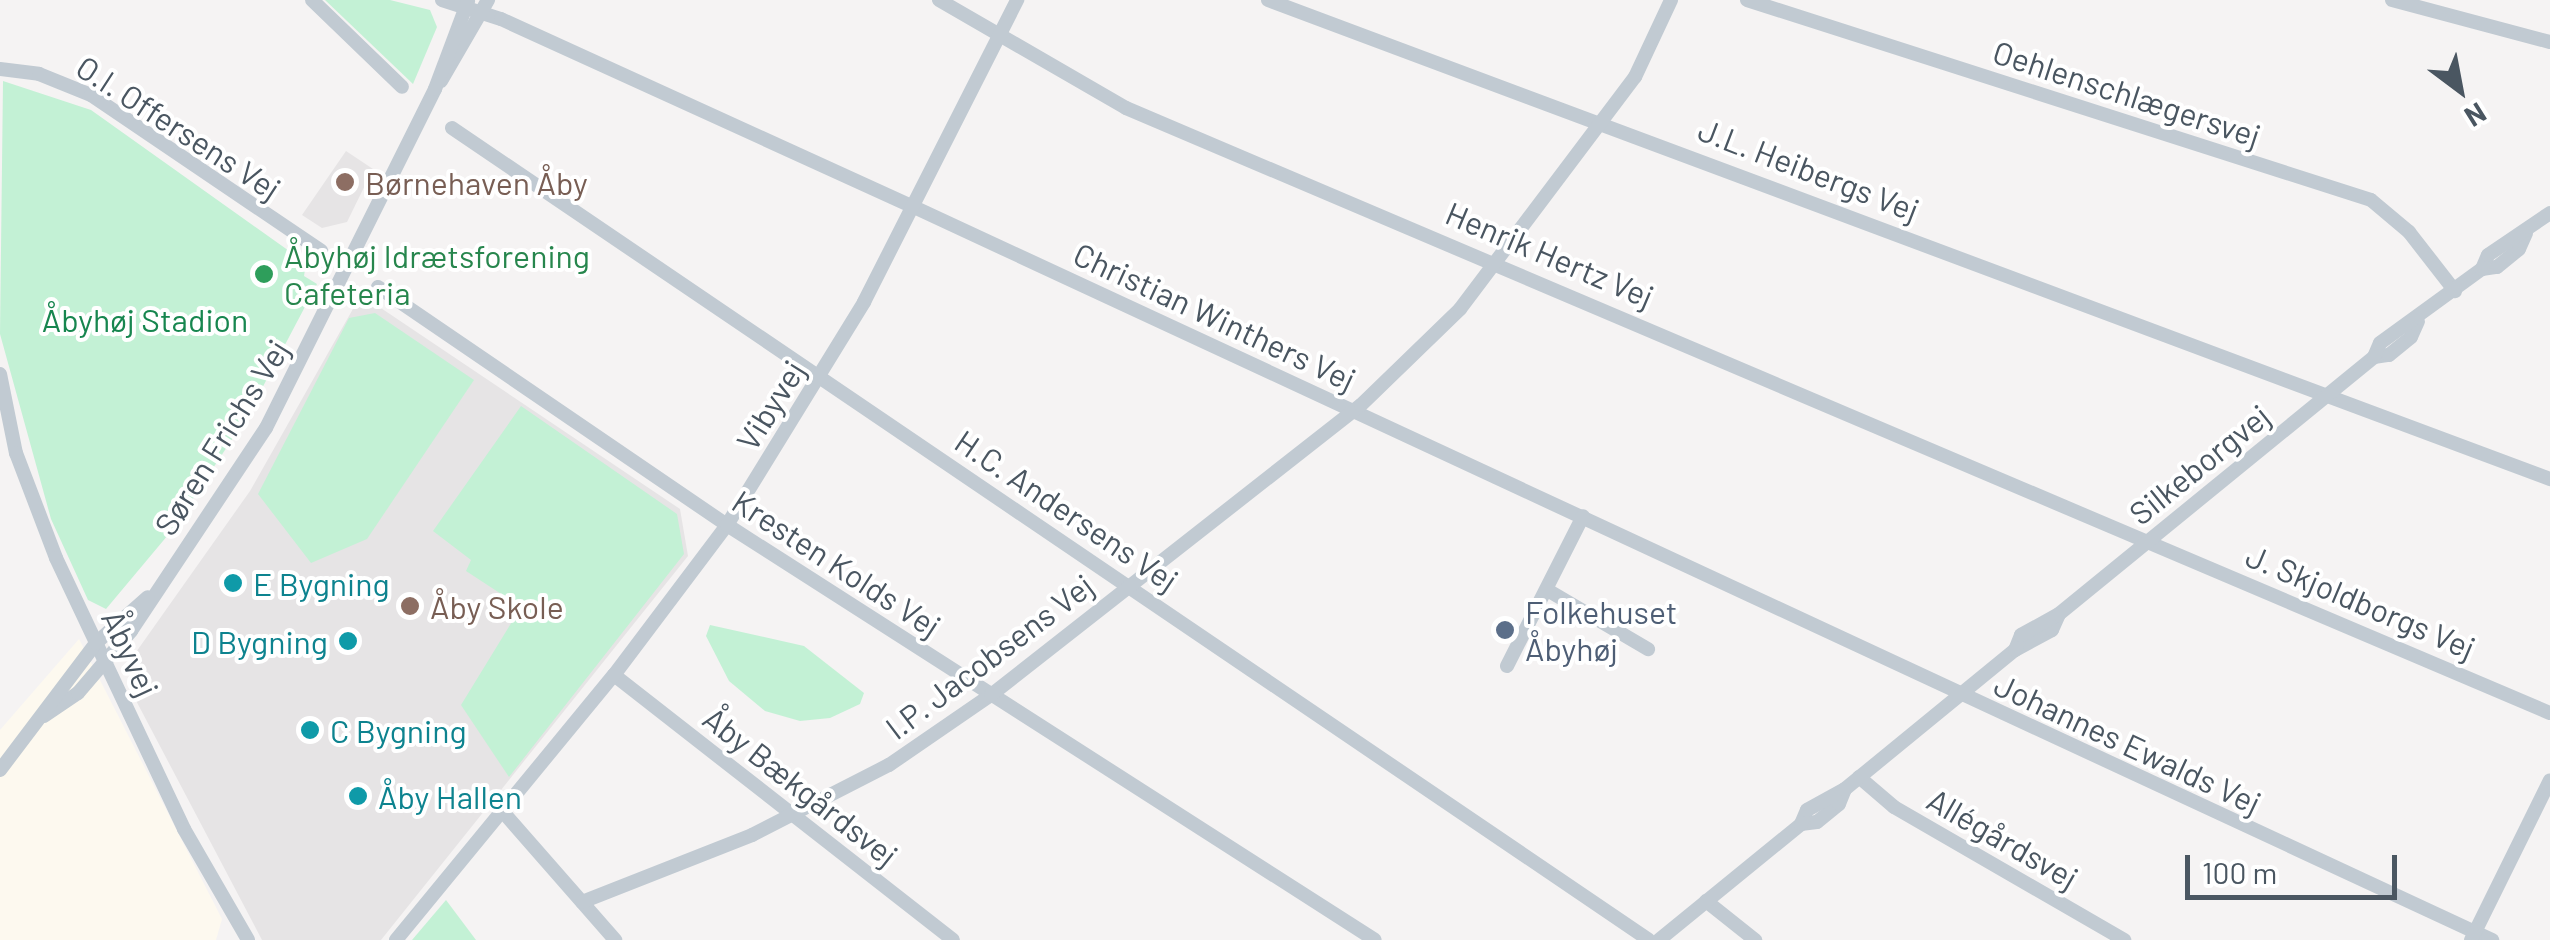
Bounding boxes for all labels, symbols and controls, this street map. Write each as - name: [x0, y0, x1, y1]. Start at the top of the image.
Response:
- street label: Oehlenschlægersvej: [1988, 32, 2266, 154]
- north arrow: [2410, 40, 2510, 140]
- street label: O.I. Offersens Vej: [70, 47, 288, 207]
- text: N: [2459, 96, 2493, 135]
- street label: J.L. Heibergs Vej: [1693, 109, 1925, 229]
- place label: Børnehaven Åby: [365, 163, 588, 201]
- marker: Børnehaven Åby: [334, 171, 356, 193]
- street label: Henrik Hertz Vej: [1440, 193, 1660, 315]
- street label: Christian Winthers Vej: [1068, 234, 1362, 398]
- place label: Åbyhøj Idrætsforening Cafeteria: [284, 237, 590, 312]
- marker: Åbyhøj Idrætsforening Cafeteria: [253, 263, 275, 285]
- park label: Åbyhøj Stadion: [42, 300, 248, 338]
- street label: Søren Frichs Vej: [146, 332, 296, 542]
- street label: Vibyvej: [728, 353, 812, 457]
- street label: Silkeborgvej: [2121, 396, 2277, 532]
- street label: H.C. Andersens Vej: [948, 421, 1186, 599]
- street label: Kresten Kolds Vej: [726, 481, 948, 645]
- street label: J. Skjoldborgs Vej: [2241, 535, 2481, 667]
- place label: E Bygning: [253, 564, 390, 602]
- street label: I.P. Jacobsens Vej: [878, 565, 1100, 747]
- marker: E Bygning: [222, 572, 244, 594]
- place label: Åby Skole: [430, 587, 564, 625]
- place label: Folkehuset Åbyhøj: [1525, 593, 1677, 668]
- marker: Åby Skole: [399, 595, 421, 617]
- street label: Åbyvej: [94, 604, 168, 702]
- marker: Folkehuset Åbyhøj: [1494, 619, 1516, 641]
- place label: D Bygning: [191, 622, 328, 660]
- marker: D Bygning: [337, 630, 359, 652]
- street label: Johannes Ewalds Vej: [1989, 664, 2267, 822]
- street label: Åby Bækgårdsvej: [696, 698, 906, 874]
- place label: C Bygning: [330, 711, 467, 749]
- marker: C Bygning: [299, 719, 321, 741]
- place label: Åby Hallen: [378, 777, 522, 815]
- street label: Allégårdsvej: [1921, 779, 2085, 897]
- marker: Åby Hallen: [347, 785, 369, 807]
- scale bar: [2190, 835, 2402, 897]
- text: 100 m: [2202, 854, 2277, 890]

